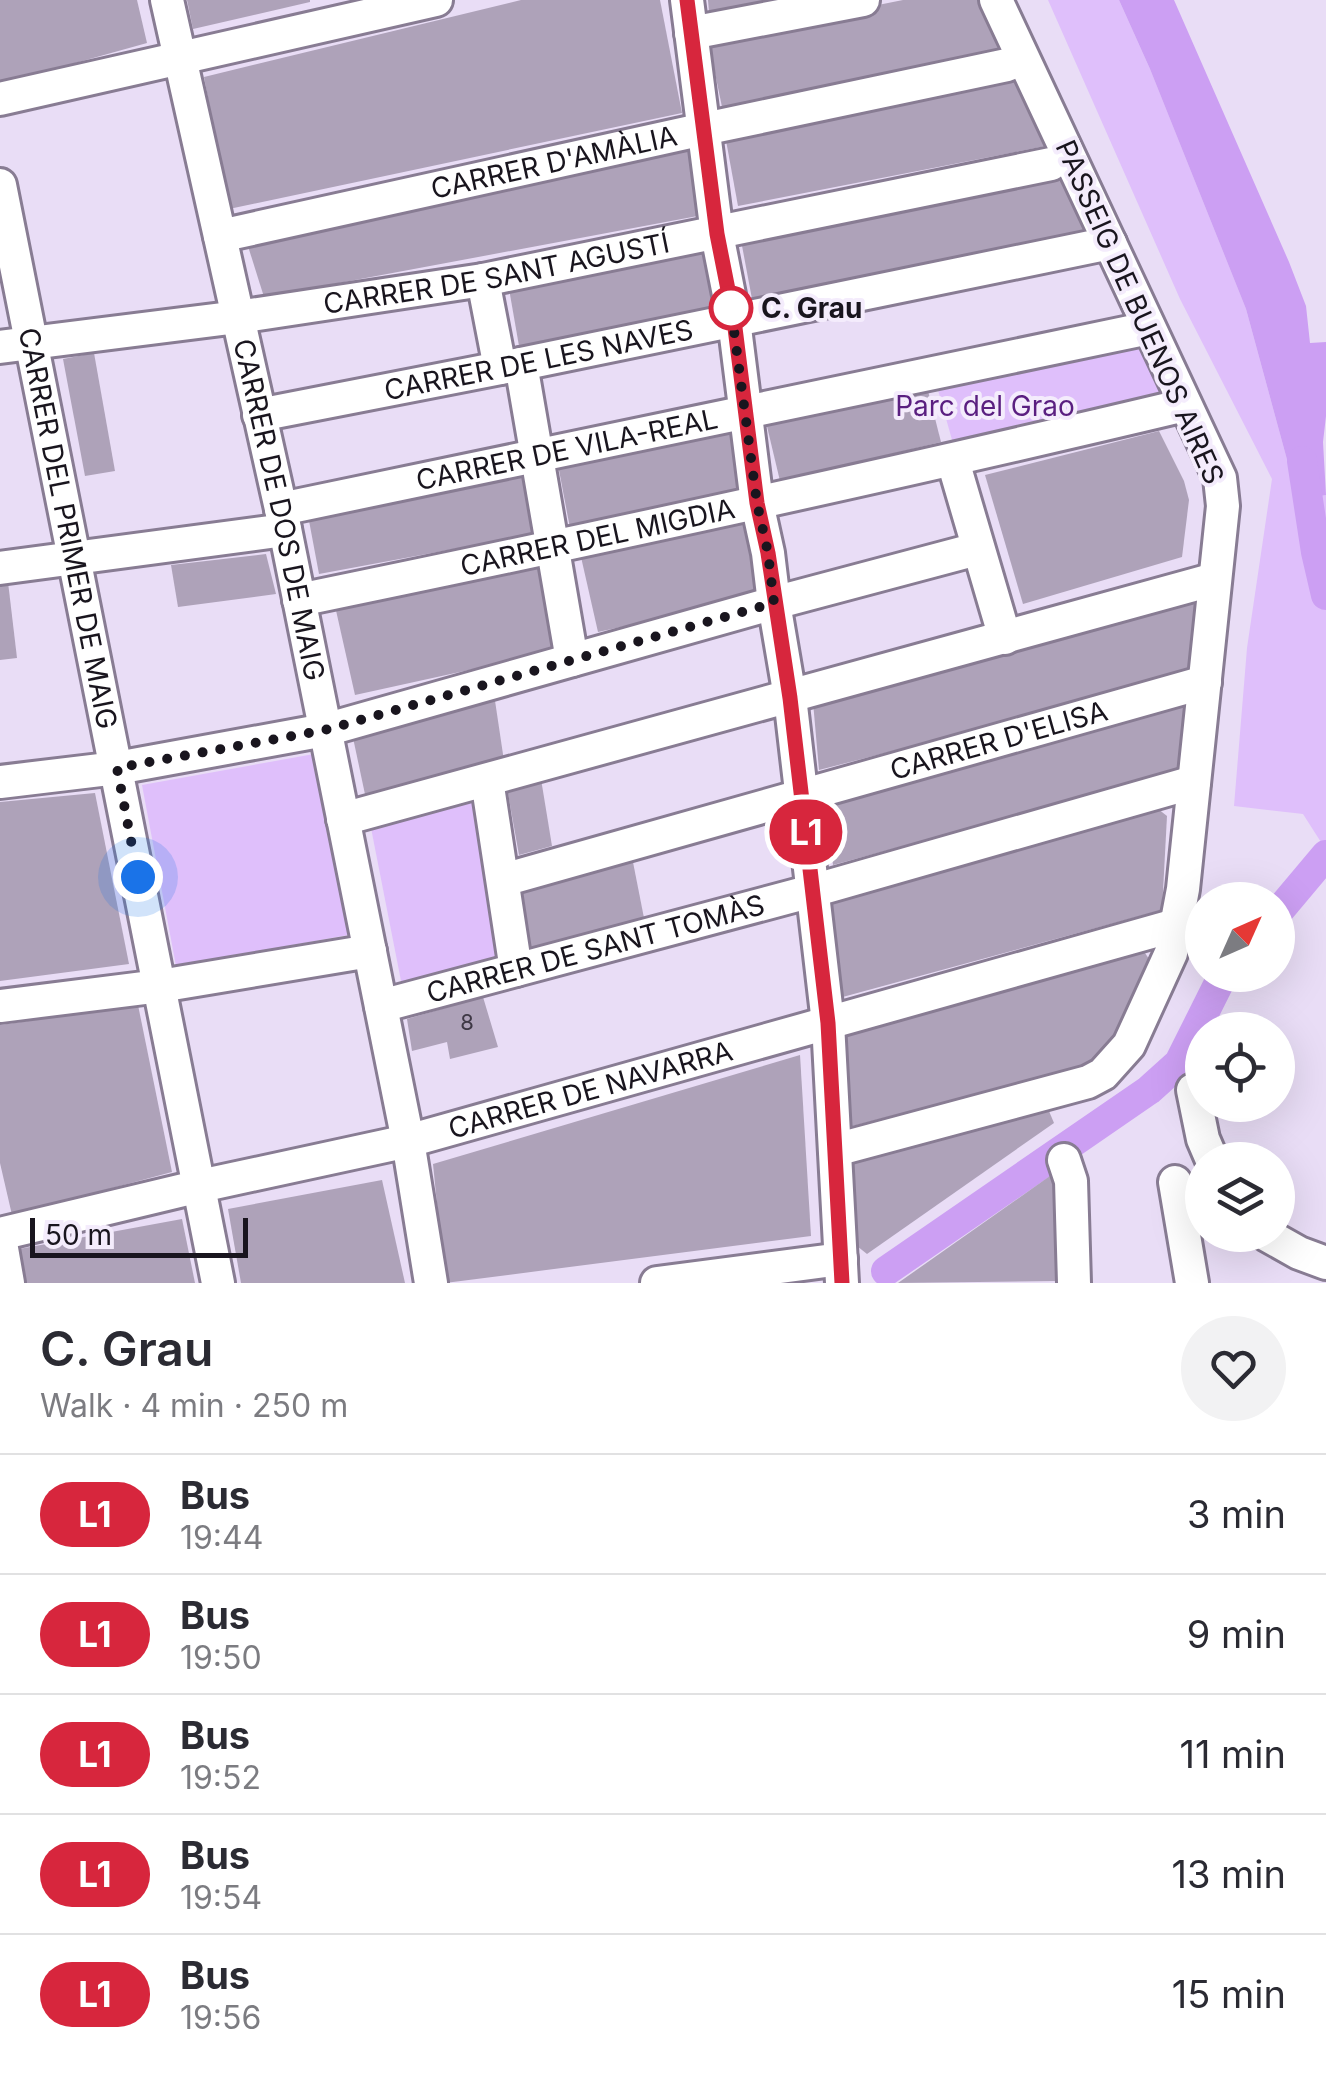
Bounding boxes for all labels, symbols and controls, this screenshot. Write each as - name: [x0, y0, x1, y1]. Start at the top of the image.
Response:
- street label: CARRER D'AMÀLIA: [428, 118, 680, 206]
- street label: PASSEIG DE BUENOS AIRES: [1049, 135, 1231, 489]
- street label: CARRER DE SANT AGUSTÍ: [321, 224, 673, 321]
- marker: C. Grau: [710, 287, 752, 329]
- place label: C. Grau: [761, 291, 863, 325]
- street label: CARRER DE LES NAVES: [381, 312, 696, 407]
- street label: CARRER DEL PRIMER DE MAIG: [12, 325, 125, 732]
- street label: CARRER DE DOS DE MAIG: [226, 336, 332, 684]
- park label: Parc del Grao: [895, 389, 1075, 423]
- street label: CARRER DE VILA-REAL: [413, 401, 721, 497]
- street label: CARRER DEL MIGDIA: [457, 491, 738, 583]
- street label: CARRER D'ELISA: [886, 693, 1111, 787]
- line badge: L1: [761, 800, 851, 864]
- text: L1: [789, 811, 823, 853]
- your location: [113, 852, 163, 902]
- north arrow: [1185, 882, 1295, 992]
- map controls: [1185, 882, 1295, 1252]
- street label: CARRER DE SANT TOMÀS: [423, 887, 768, 1010]
- house number: 8: [460, 1009, 474, 1035]
- button: locate: [1185, 1012, 1295, 1122]
- street label: CARRER DE NAVARRA: [444, 1034, 736, 1146]
- button: layers: [1185, 1142, 1295, 1252]
- scale bar: [30, 1213, 248, 1258]
- text: 50 m: [45, 1218, 112, 1252]
- button: heart: [1181, 1316, 1286, 1421]
- text: C. Grau: [40, 1319, 213, 1378]
- text: Walk · 4 min · 250 m: [40, 1386, 348, 1425]
- text: Bus: [180, 1472, 250, 1518]
- text: 3 min: [1187, 1491, 1286, 1537]
- text: L1: [78, 1493, 112, 1535]
- text: 19:44: [180, 1518, 263, 1557]
- text: Bus: [180, 1592, 250, 1638]
- text: 9 min: [1187, 1611, 1286, 1657]
- text: L1: [78, 1613, 112, 1655]
- text: 19:50: [180, 1638, 262, 1677]
- text: Bus: [180, 1712, 250, 1758]
- text: 11 min: [1179, 1731, 1286, 1777]
- text: L1: [78, 1733, 112, 1775]
- text: 19:52: [180, 1758, 261, 1797]
- text: Bus: [180, 1832, 250, 1878]
- text: 13 min: [1171, 1851, 1286, 1897]
- text: L1: [78, 1853, 112, 1895]
- text: 19:54: [180, 1878, 262, 1917]
- text: Bus: [180, 1952, 250, 1998]
- text: 15 min: [1172, 1971, 1286, 2017]
- text: L1: [78, 1973, 112, 2015]
- text: 19:56: [180, 1998, 261, 2037]

